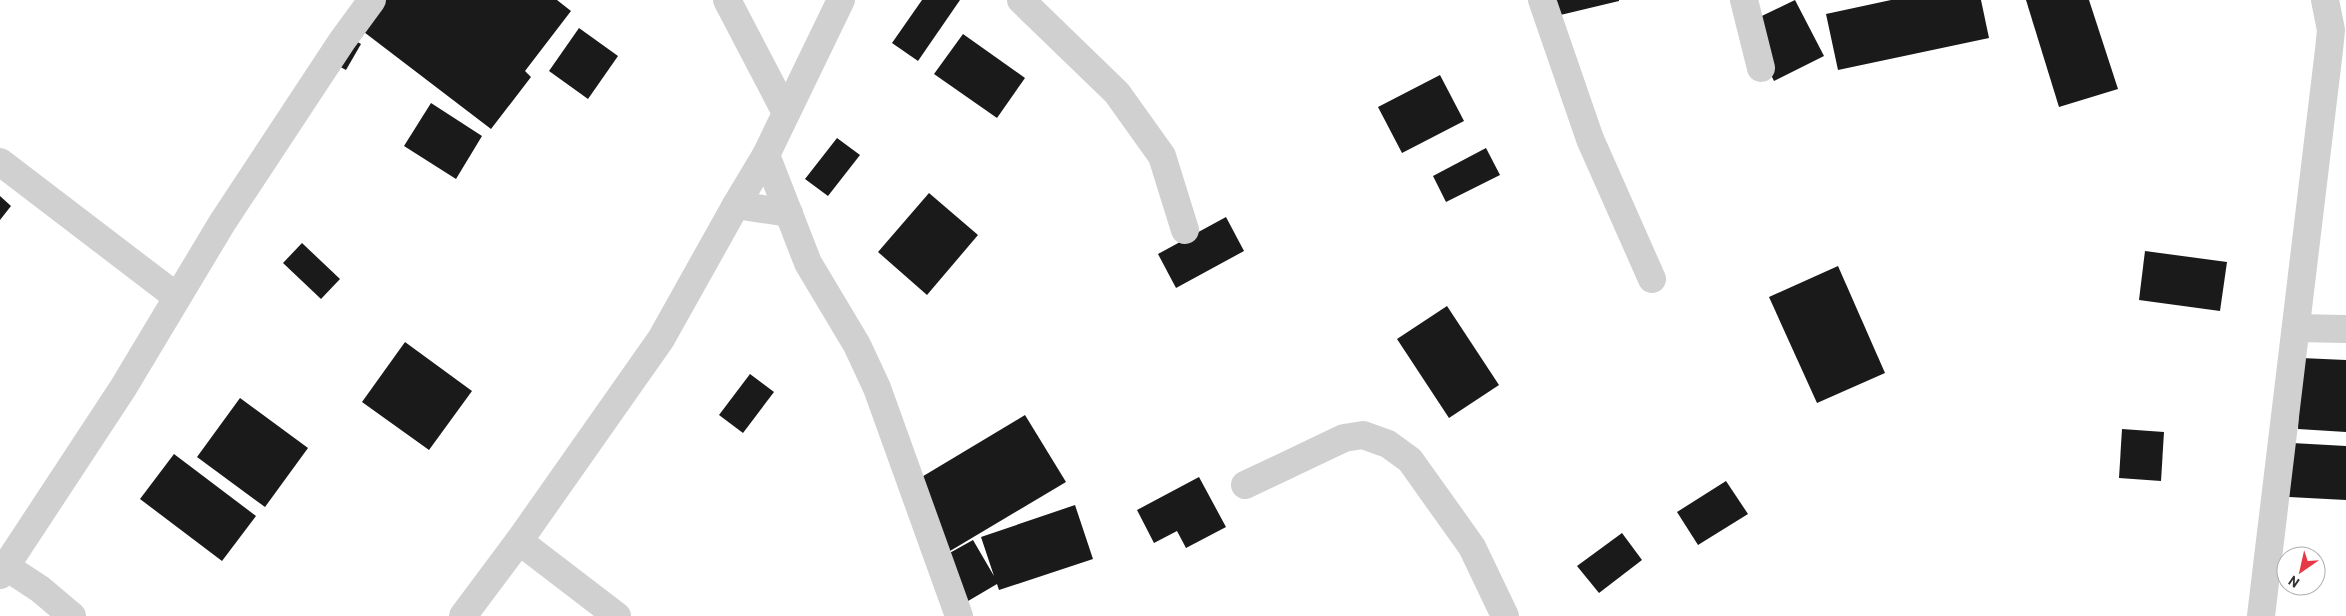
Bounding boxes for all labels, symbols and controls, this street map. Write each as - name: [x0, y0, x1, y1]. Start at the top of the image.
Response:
- north arrow: [2276, 546, 2326, 596]
- text: N: [2285, 573, 2302, 592]

